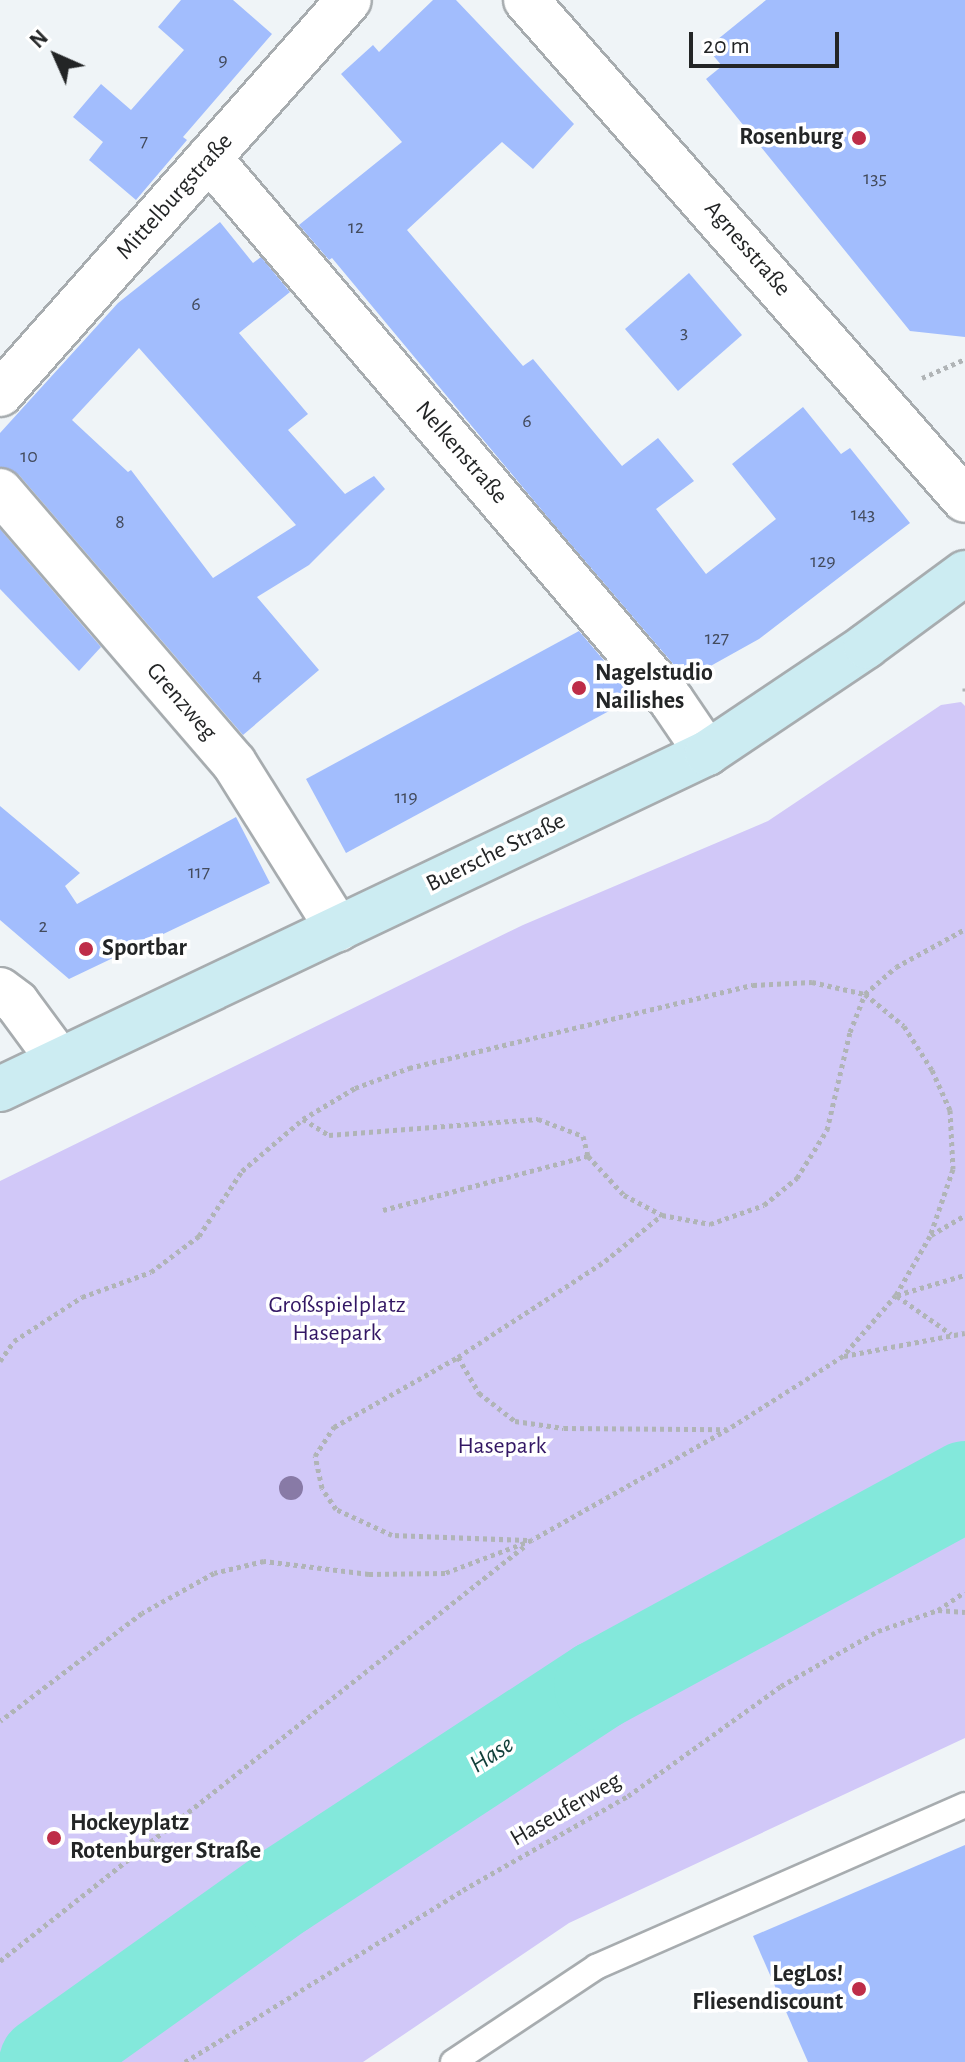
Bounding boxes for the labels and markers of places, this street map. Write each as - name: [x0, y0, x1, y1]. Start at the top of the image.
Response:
- place label: Rosenburg: [739, 124, 843, 152]
- marker: Rosenburg: [850, 129, 868, 147]
- place label: Nagelstudio Nailishes: [595, 660, 713, 716]
- marker: Nagelstudio Nailishes: [570, 679, 588, 697]
- place label: Sportbar: [102, 935, 187, 963]
- marker: Sportbar: [77, 940, 95, 958]
- place label: Hockeyplatz Rotenburger Straße: [70, 1810, 261, 1866]
- marker: Hockeyplatz Rotenburger Straße: [45, 1829, 63, 1847]
- place label: LegLos! Fliesendiscount: [692, 1961, 843, 2017]
- marker: LegLos! Fliesendiscount: [850, 1980, 868, 1998]

